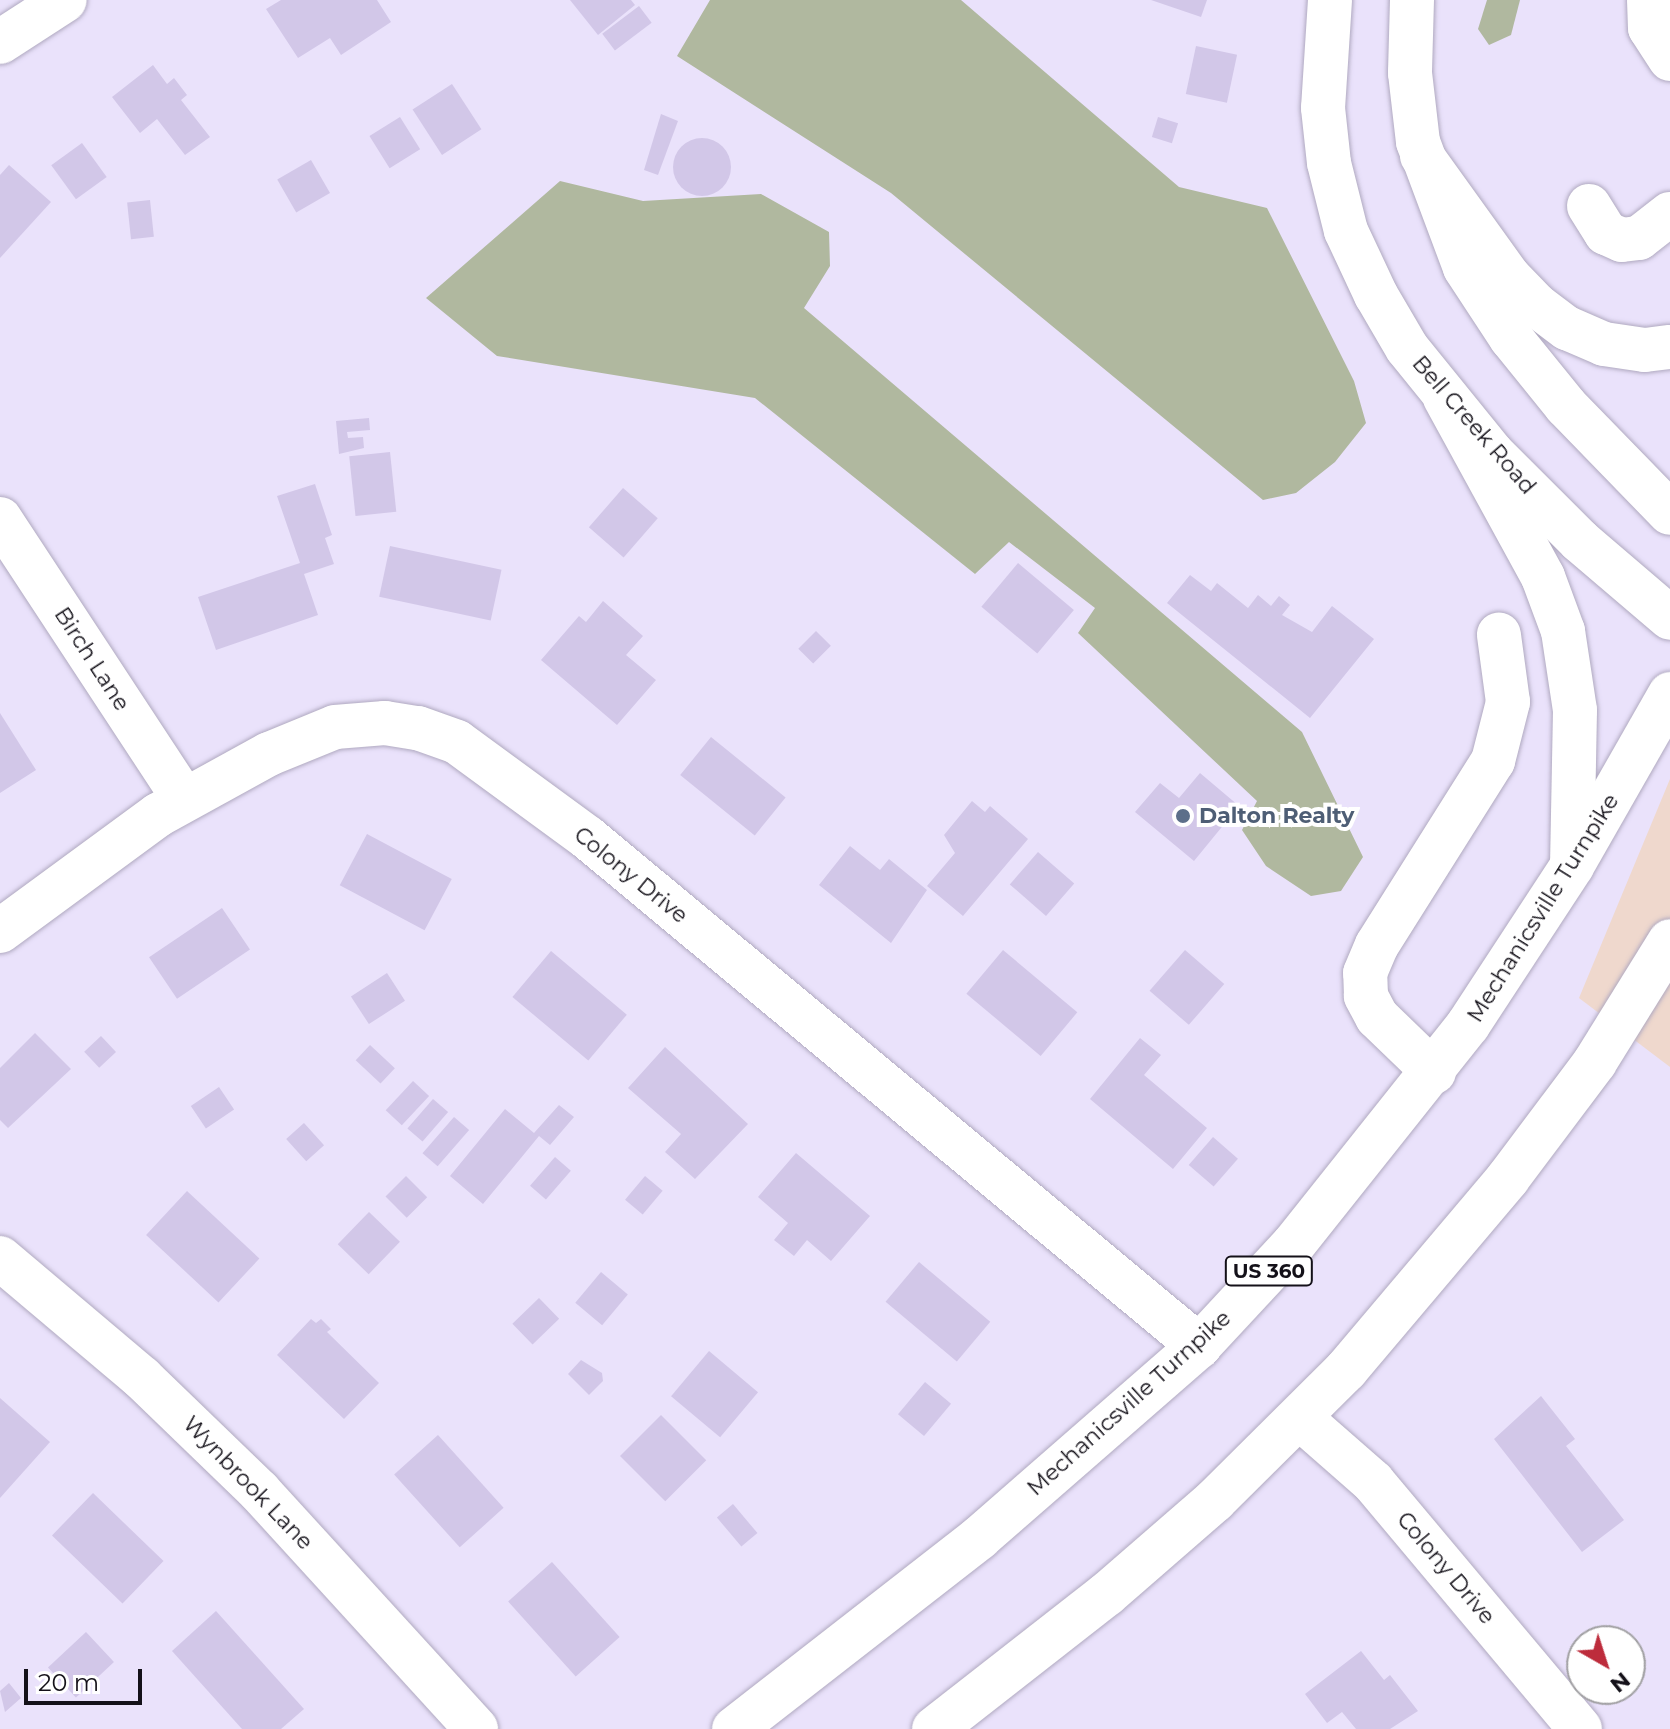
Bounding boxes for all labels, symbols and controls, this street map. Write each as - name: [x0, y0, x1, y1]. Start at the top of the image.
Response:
- street label: Bell Creek Road: [1407, 350, 1541, 500]
- street label: Birch Lane: [49, 602, 135, 716]
- street label: Mechanicsville Turnpike: [1462, 789, 1624, 1027]
- place label: Dalton Realty: [1199, 803, 1355, 829]
- marker: Dalton Realty: [1174, 807, 1192, 825]
- street label: Colony Drive: [569, 821, 693, 929]
- road number: US 360: [1223, 1255, 1315, 1287]
- street label: Mechanicsville Turnpike: [1022, 1305, 1236, 1501]
- street label: Wynbrook Lane: [178, 1411, 318, 1555]
- street label: Colony Drive: [1391, 1507, 1501, 1629]
- north arrow: [1566, 1625, 1646, 1705]
- scale bar: [28, 1653, 146, 1703]
- text: N: [1605, 1666, 1636, 1699]
- text: 20 m: [38, 1668, 99, 1697]

